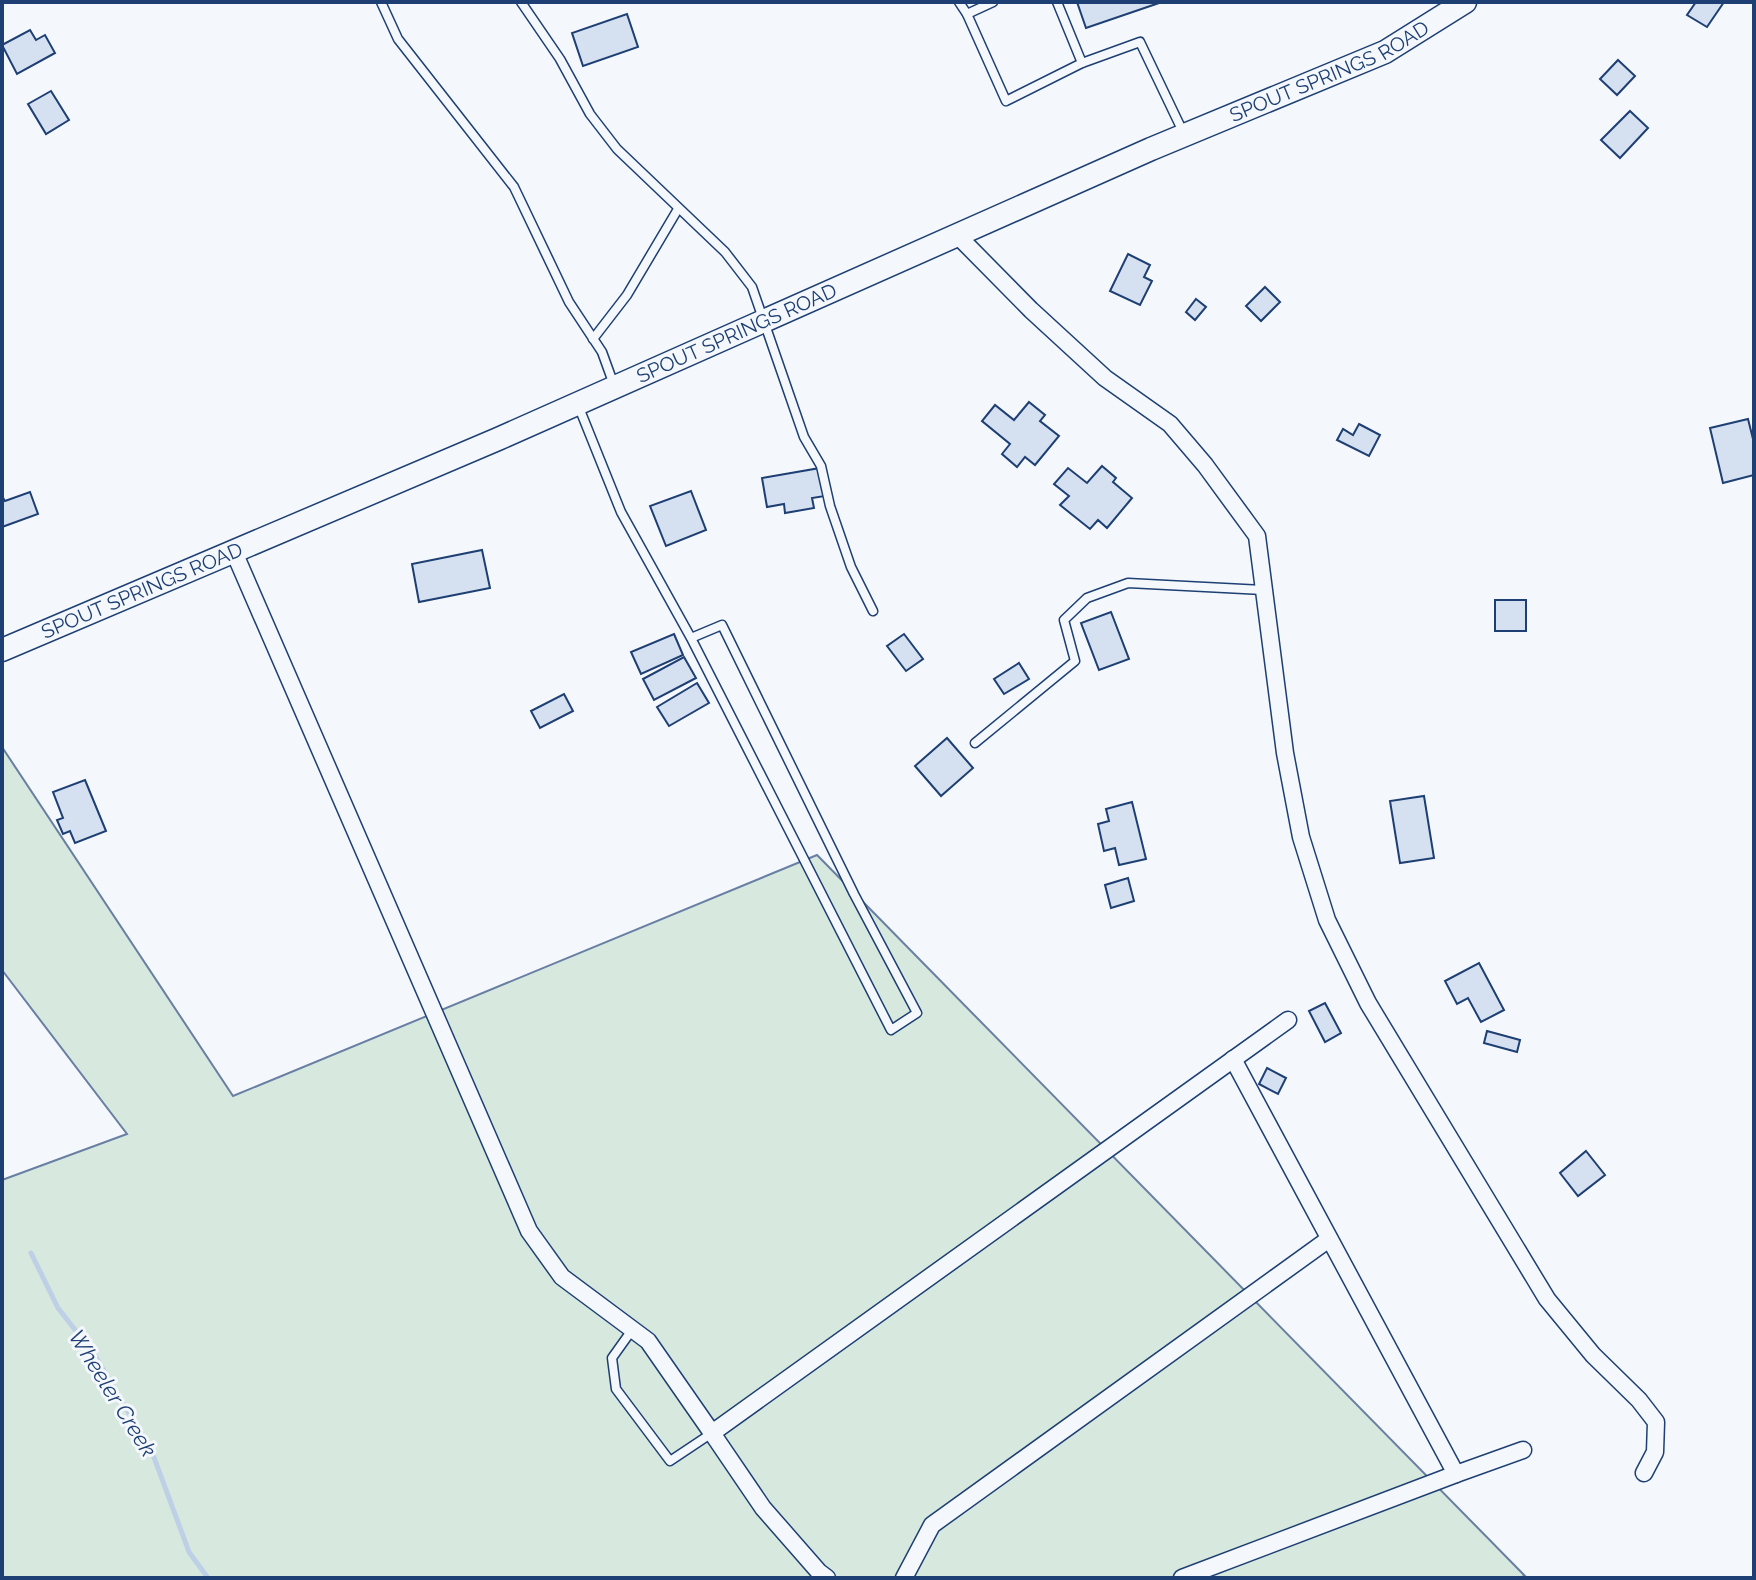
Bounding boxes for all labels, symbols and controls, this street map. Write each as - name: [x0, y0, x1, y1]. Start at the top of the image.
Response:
- street label: SPOUT SPRINGS ROAD: [1226, 16, 1433, 127]
- street label: SPOUT SPRINGS ROAD: [633, 278, 840, 388]
- street label: SPOUT SPRINGS ROAD: [38, 537, 246, 644]
- water label: Wheeler Creek: [64, 1325, 163, 1461]

